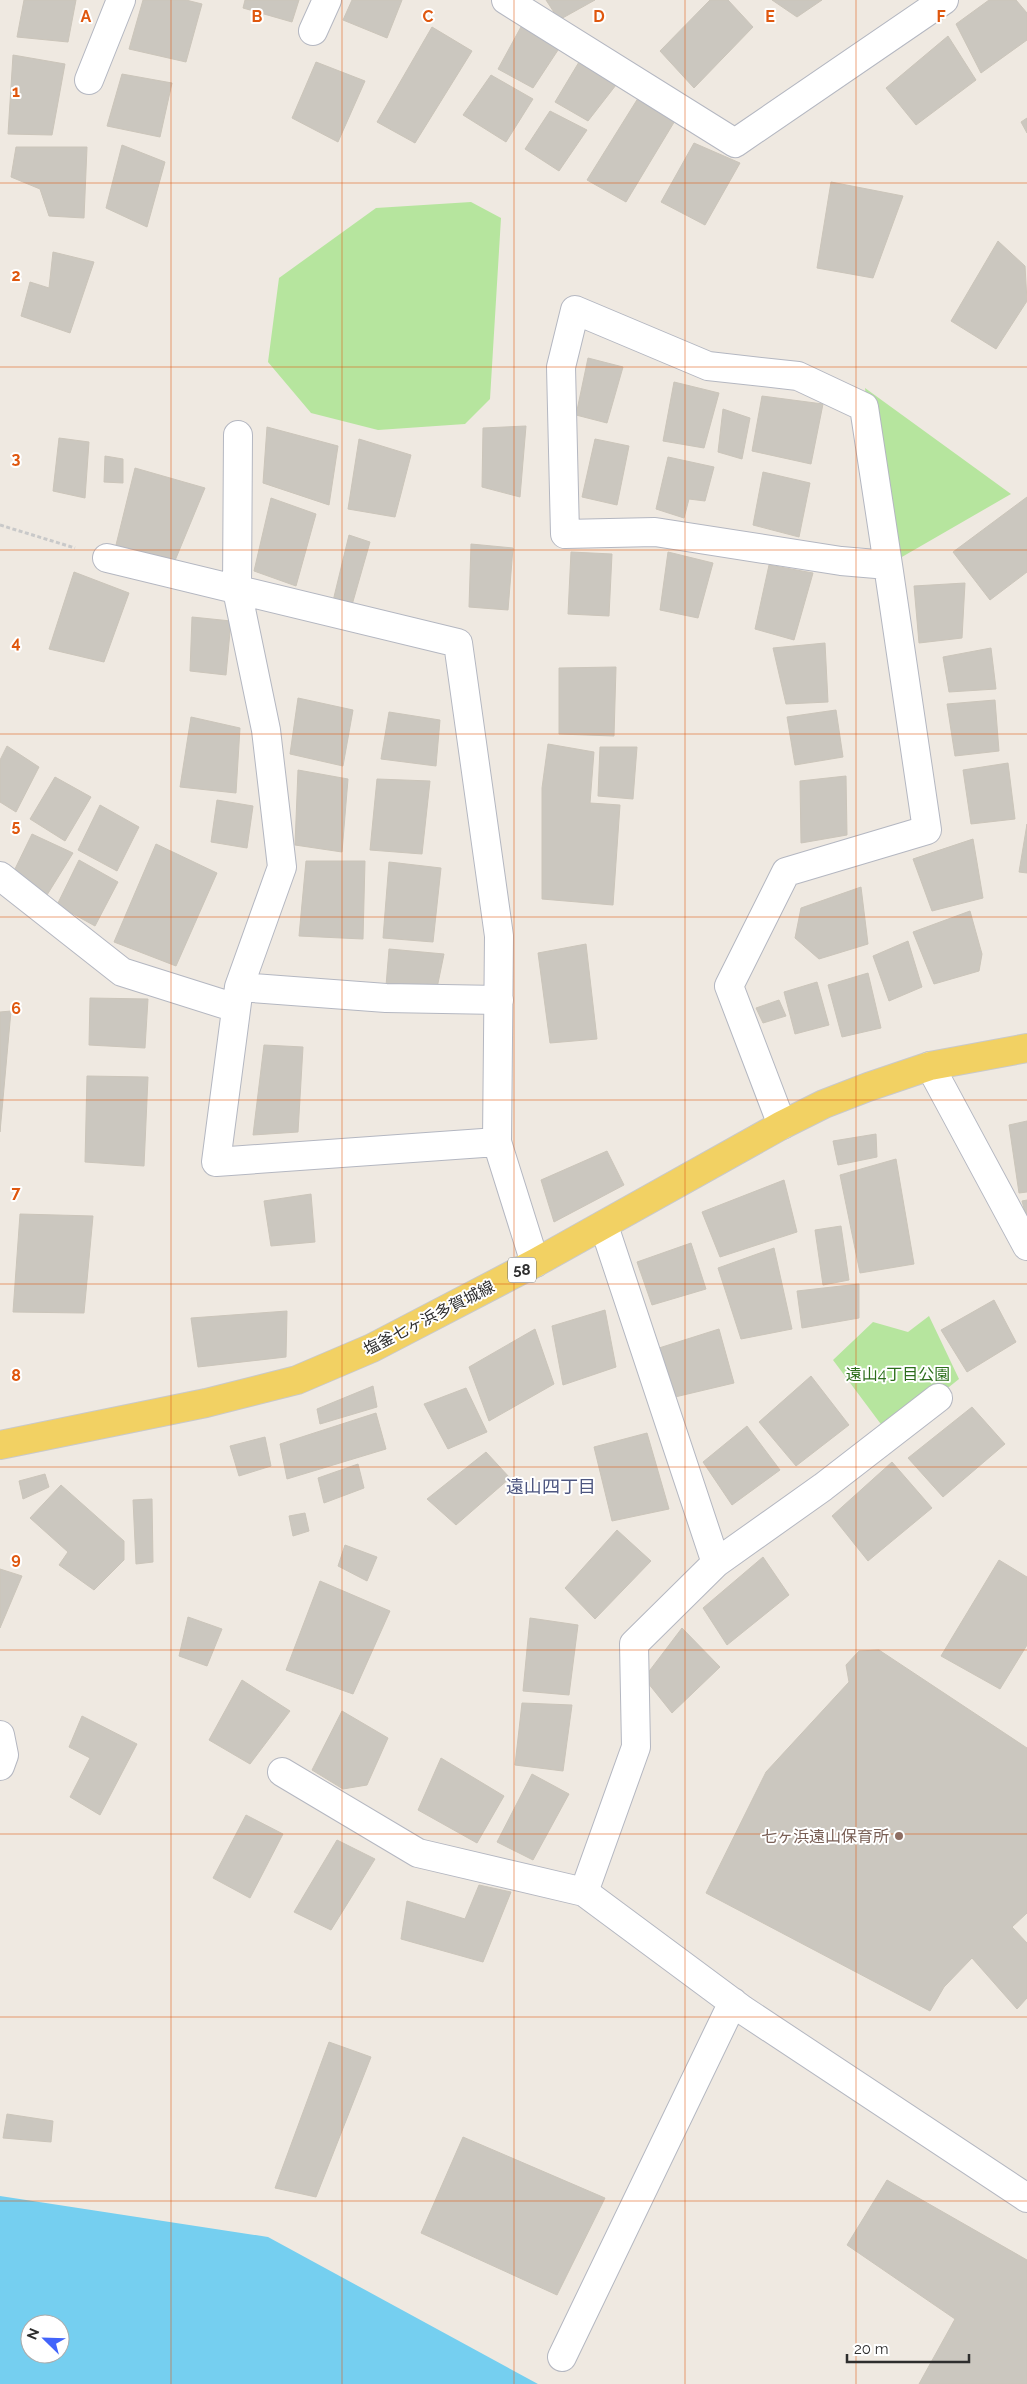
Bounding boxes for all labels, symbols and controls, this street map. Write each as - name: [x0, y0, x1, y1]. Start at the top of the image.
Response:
- text: A: [81, 7, 92, 26]
- text: B: [252, 7, 263, 26]
- text: C: [423, 7, 434, 26]
- text: D: [593, 7, 605, 26]
- text: E: [765, 7, 775, 26]
- text: F: [936, 7, 946, 26]
- text: 1: [12, 82, 20, 101]
- text: 2: [11, 266, 21, 285]
- text: 3: [12, 449, 21, 468]
- text: 4: [11, 633, 21, 652]
- text: 5: [12, 816, 21, 835]
- text: 6: [11, 999, 21, 1018]
- text: 7: [12, 1183, 21, 1202]
- road number: 58: [508, 1258, 536, 1282]
- street label: 塩釜七ヶ浜多賀城線: [361, 1277, 497, 1359]
- park label: 遠山4丁目公園: [846, 1365, 950, 1384]
- text: 8: [11, 1366, 21, 1385]
- district label: 遠山四丁目: [506, 1476, 596, 1497]
- text: 9: [11, 1549, 21, 1568]
- place label: 七ヶ浜遠山保育所: [761, 1827, 889, 1846]
- marker: 七ヶ浜遠山保育所: [893, 1830, 905, 1842]
- north arrow: [20, 2314, 70, 2364]
- text: N: [24, 2326, 42, 2342]
- scale bar: [847, 2332, 970, 2364]
- text: 20 m: [854, 2340, 889, 2358]

